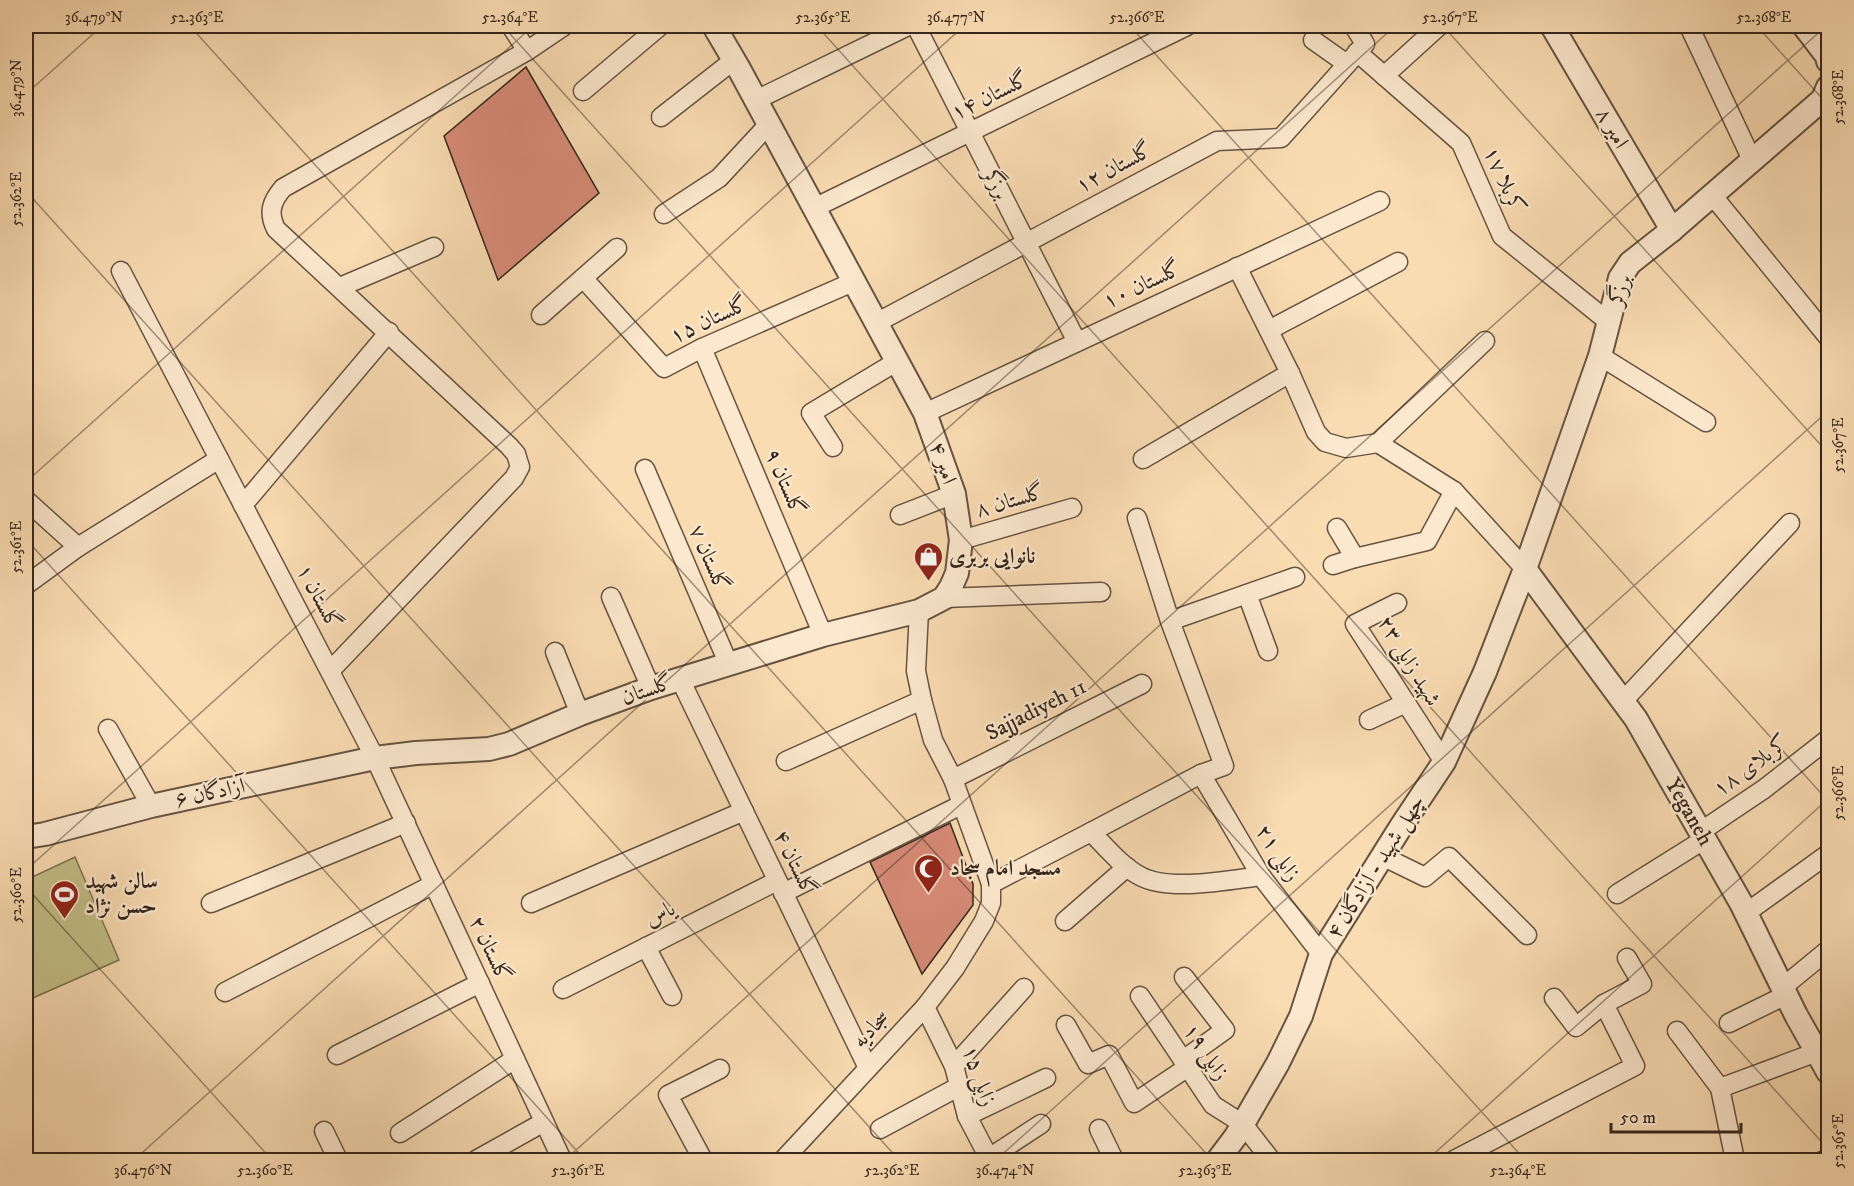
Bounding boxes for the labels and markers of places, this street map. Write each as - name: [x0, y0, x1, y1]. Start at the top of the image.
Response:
- shop icon: نانوایی بربری: [912, 540, 944, 582]
- place label: نانوایی بربری: [949, 543, 1035, 571]
- mosque icon: مسجد امام سجاد: [913, 852, 945, 894]
- place label: مسجد امام سجاد: [950, 855, 1061, 887]
- place label: سالن شهید حسن نژاد: [85, 868, 158, 920]
- sports icon: سالن شهید حسن نژاد: [48, 878, 80, 920]

